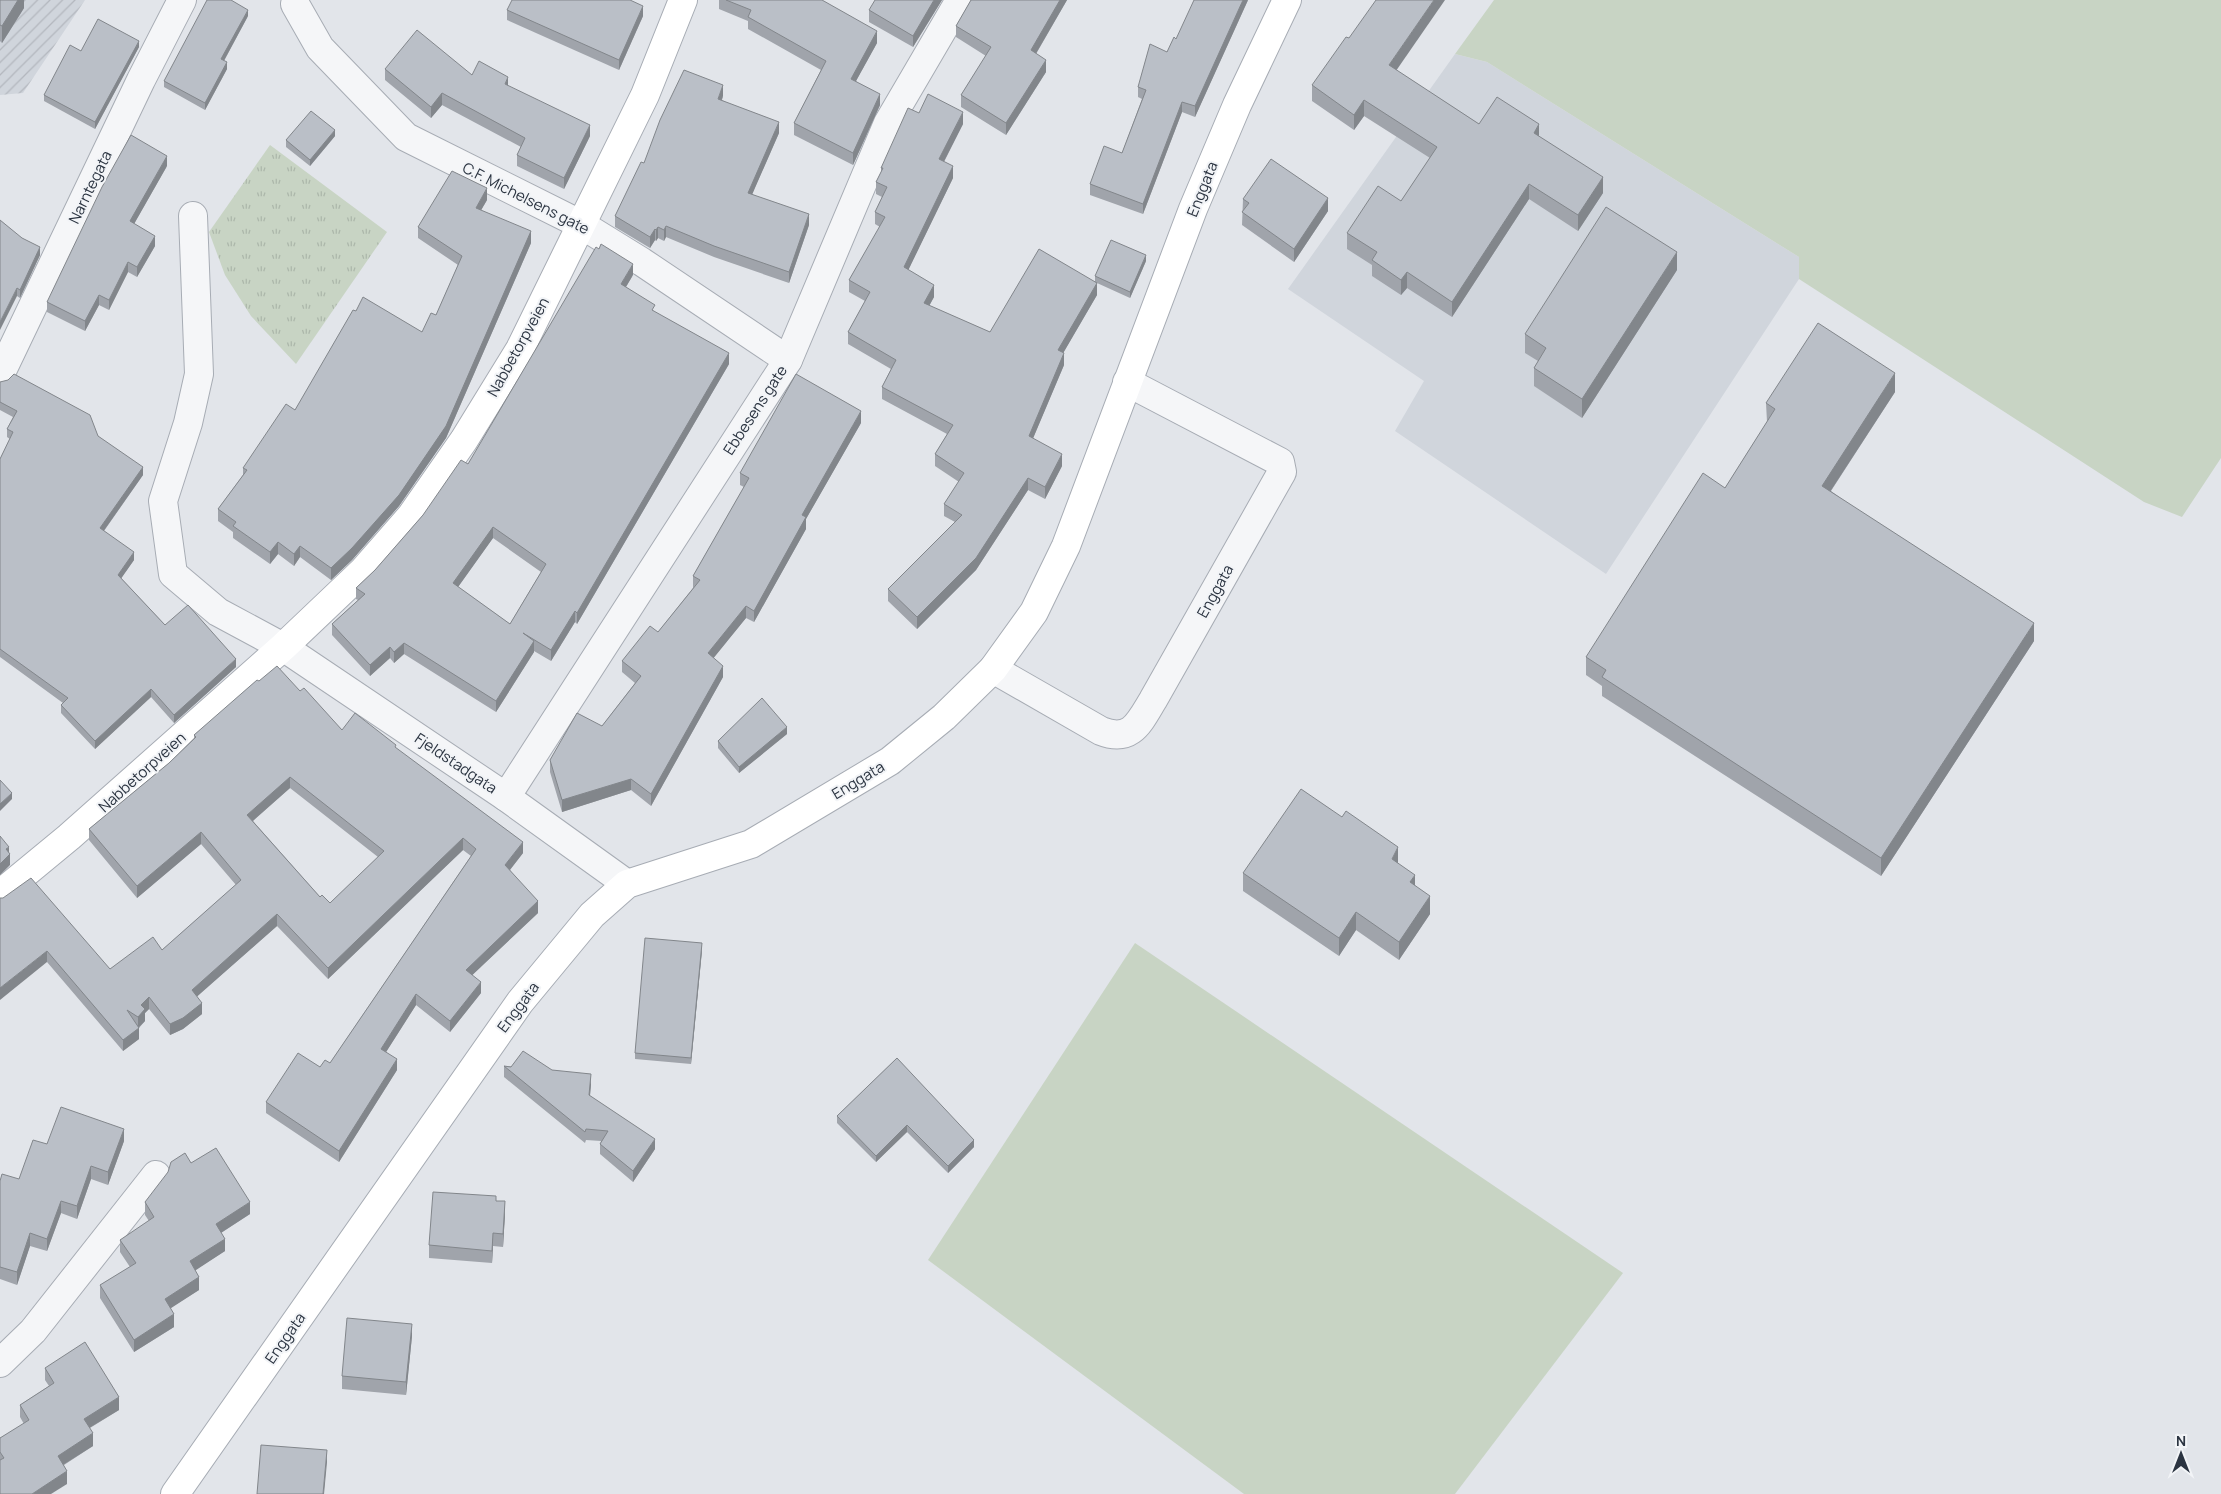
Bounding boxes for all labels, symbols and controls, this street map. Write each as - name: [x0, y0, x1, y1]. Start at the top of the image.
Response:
- street label: Narntegata: [63, 147, 117, 227]
- street label: C.F. Michelsens gate: [459, 157, 593, 239]
- street label: Enggata: [1181, 158, 1223, 220]
- street label: Nabbetorpveien: [482, 293, 554, 401]
- street label: Ebbesens gate: [718, 361, 792, 459]
- street label: Enggata: [1192, 561, 1238, 621]
- street label: Nabbetorpveien: [94, 727, 190, 817]
- street label: Fjeldstadgata: [411, 728, 501, 798]
- street label: Enggata: [828, 756, 888, 804]
- street label: Enggata: [492, 978, 544, 1036]
- street label: Enggata: [260, 1308, 310, 1368]
- north arrow: [2156, 1429, 2206, 1479]
- text: N: [2176, 1431, 2186, 1450]

